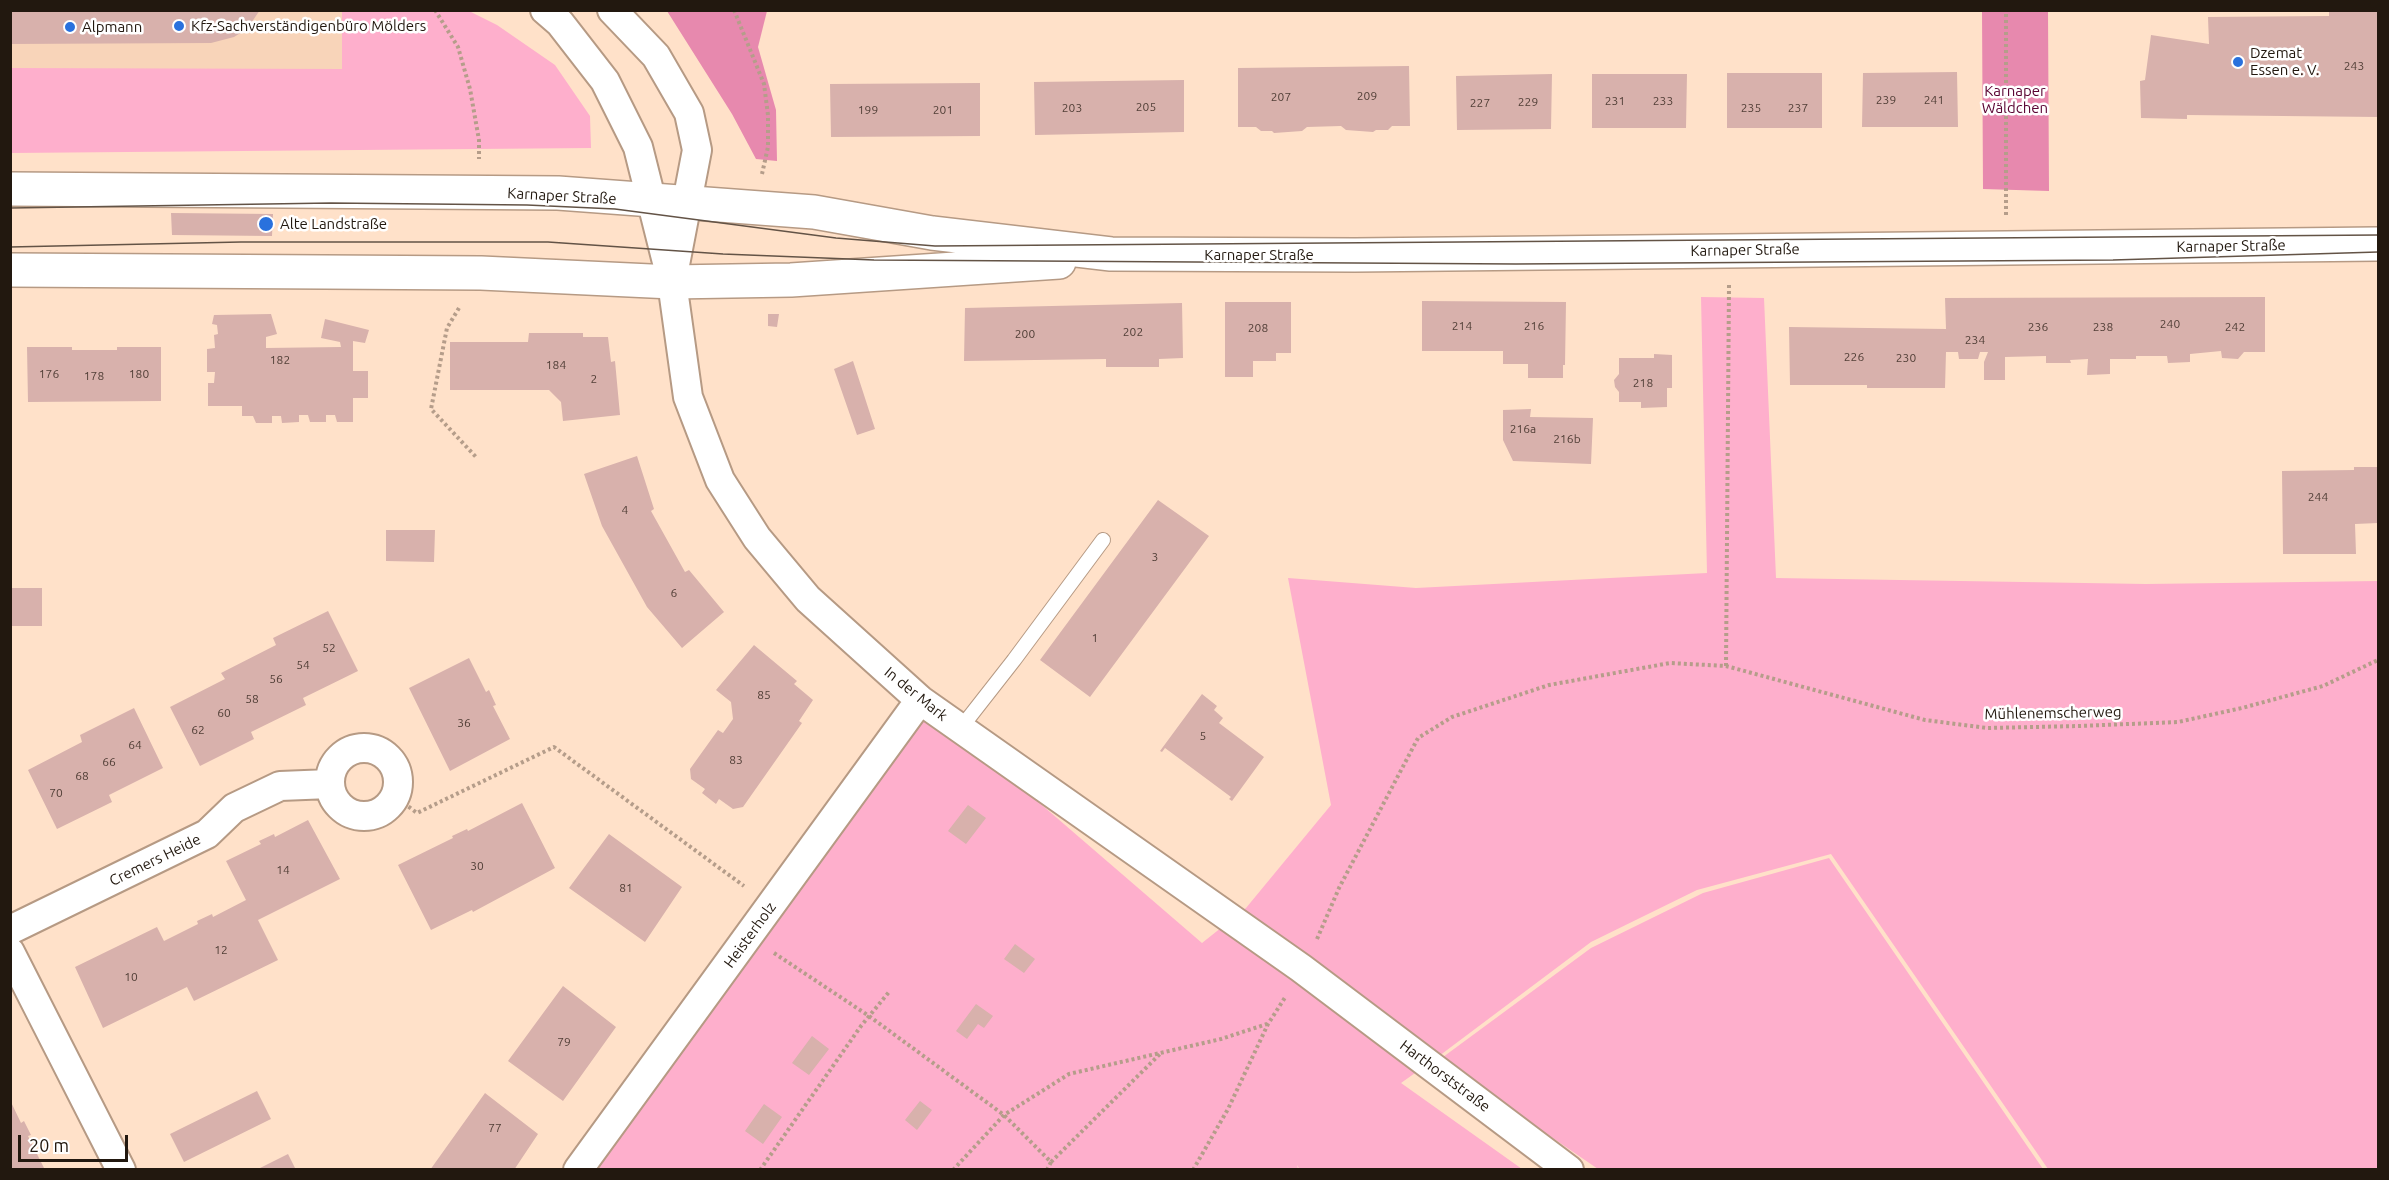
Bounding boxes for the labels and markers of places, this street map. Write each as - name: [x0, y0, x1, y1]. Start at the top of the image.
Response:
- place label: Kfz-Sachverständigenbüro Mölders: [191, 17, 426, 35]
- place label: Alpmann: [82, 18, 142, 36]
- marker: Kfz-Sachverständigenbüro Mölders: [172, 19, 186, 33]
- marker: Alpmann: [63, 20, 77, 34]
- place label: Dzemat Essen e. V.: [2250, 44, 2319, 79]
- marker: Dzemat Essen e. V.: [2231, 55, 2245, 69]
- marker: Alte Landstraße: [257, 215, 275, 233]
- place label: Alte Landstraße: [280, 215, 387, 233]

